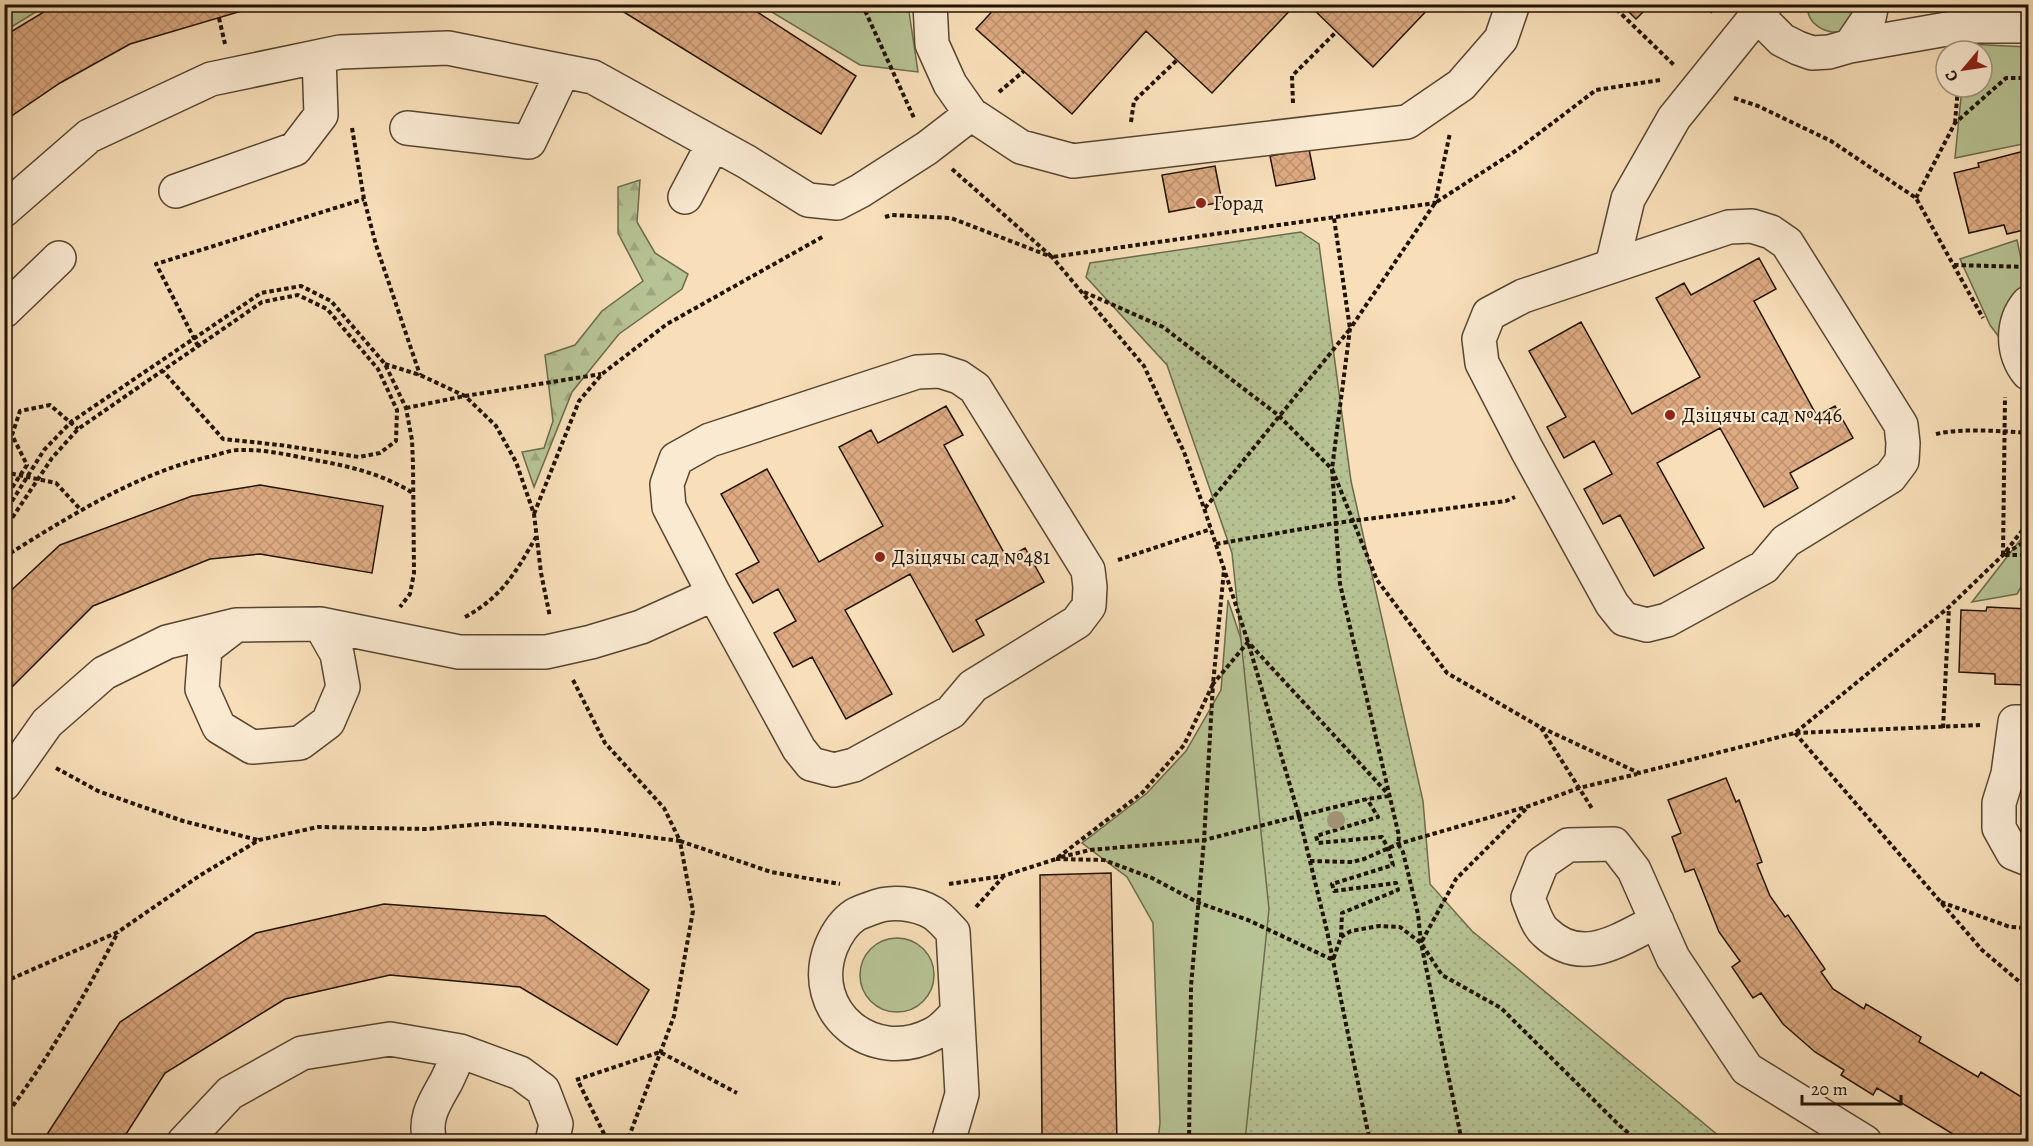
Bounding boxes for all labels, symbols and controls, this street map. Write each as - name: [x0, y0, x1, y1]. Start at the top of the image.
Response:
- north arrow: [1934, 39, 1994, 99]
- text: С: [1940, 66, 1964, 85]
- place label: Горад: [1213, 189, 1264, 217]
- marker: Горад: [1194, 196, 1208, 210]
- place label: Дзіцячы сад №446: [1682, 401, 1842, 429]
- marker: Дзіцячы сад №446: [1663, 408, 1677, 422]
- place label: Дзіцячы сад №481: [892, 543, 1050, 571]
- marker: Дзіцячы сад №481: [873, 550, 887, 564]
- scale bar: [1802, 1068, 1901, 1106]
- text: 20 m: [1811, 1077, 1848, 1101]

